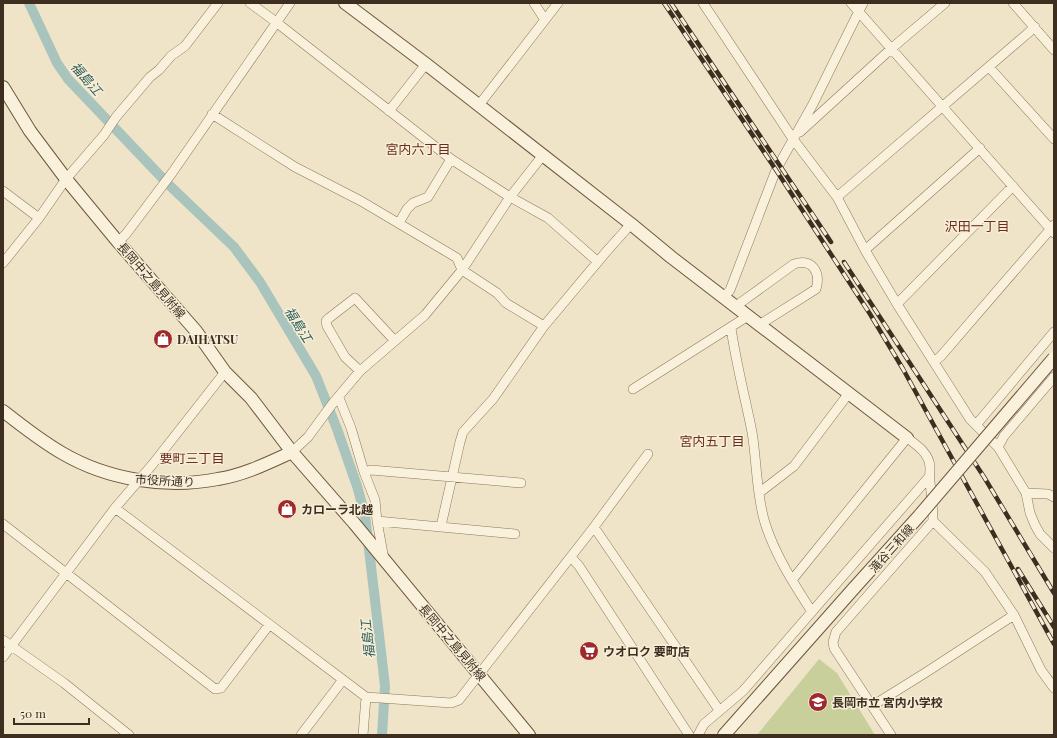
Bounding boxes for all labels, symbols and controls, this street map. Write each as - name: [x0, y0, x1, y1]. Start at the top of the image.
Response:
- water label: 福島江: [68, 58, 108, 100]
- district label: 宮内六丁目: [385, 140, 451, 157]
- district label: 沢田一丁目: [944, 217, 1010, 234]
- street label: 長岡中之島見附線: [114, 239, 190, 321]
- water label: 福島江: [281, 303, 318, 347]
- shop icon: DAIHATSU: [152, 328, 174, 350]
- place label: DAIHATSU: [177, 331, 239, 347]
- district label: 宮内五丁目: [679, 432, 745, 449]
- district label: 要町三丁目: [159, 449, 225, 466]
- street label: 市役所通り: [135, 470, 195, 490]
- shop icon: カローラ北越: [276, 498, 298, 520]
- place label: カローラ北越: [301, 501, 373, 517]
- street label: 滝谷三和線: [865, 520, 917, 576]
- street label: 長岡中之島見附線: [416, 600, 490, 684]
- water label: 福島江: [356, 617, 378, 659]
- supermarket icon: ウオロク 要町店: [578, 640, 600, 662]
- place label: ウオロク 要町店: [603, 643, 690, 659]
- school or university icon: 長岡市立 宮内小学校: [807, 691, 829, 713]
- place label: 長岡市立 宮内小学校: [832, 694, 943, 710]
- scale bar: [14, 700, 89, 726]
- text: 50 m: [20, 705, 46, 721]

